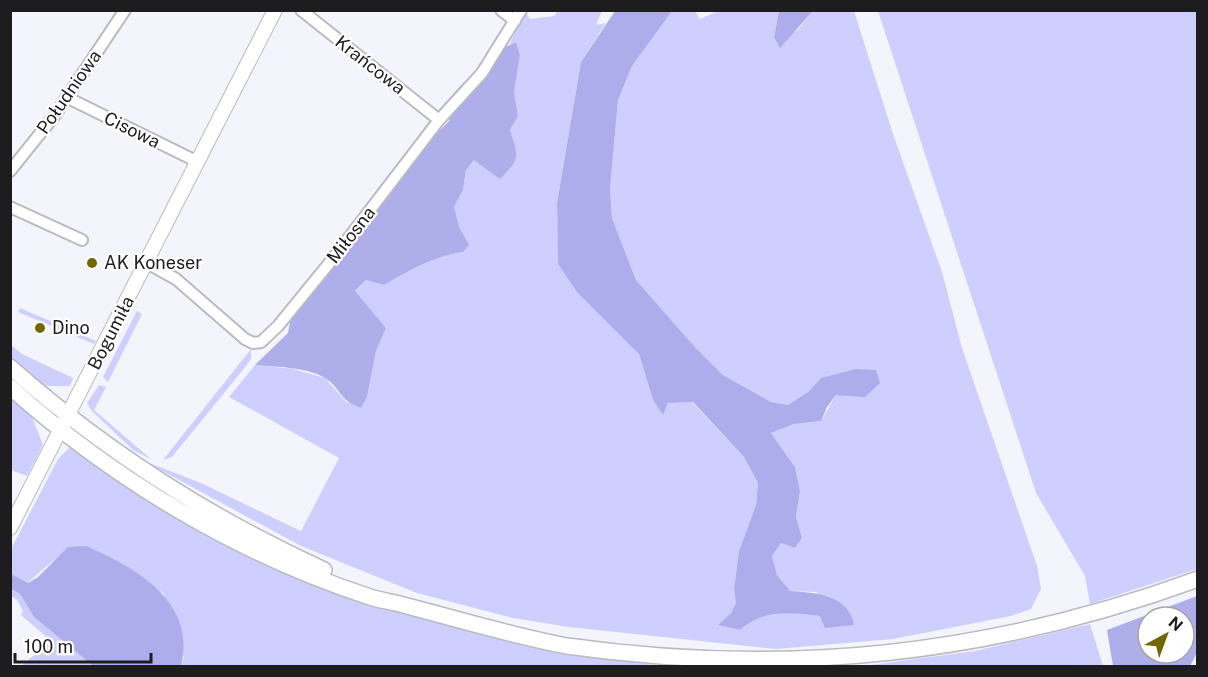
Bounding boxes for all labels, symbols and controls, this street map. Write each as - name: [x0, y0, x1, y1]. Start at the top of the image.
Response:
- street label: Krańcowa: [331, 31, 409, 98]
- street label: Południowa: [32, 46, 105, 138]
- street label: Cisowa: [101, 107, 164, 152]
- street label: Miłosna: [322, 202, 379, 267]
- place label: AK Koneser: [104, 252, 202, 273]
- marker: AK Koneser: [85, 256, 99, 270]
- street label: Bogumiła: [83, 292, 138, 373]
- place label: Dino: [52, 317, 90, 338]
- marker: Dino: [33, 321, 47, 335]
- north arrow: [1136, 605, 1196, 665]
- text: N: [1165, 613, 1186, 635]
- scale bar: [15, 626, 152, 664]
- text: 100 m: [24, 636, 73, 657]

